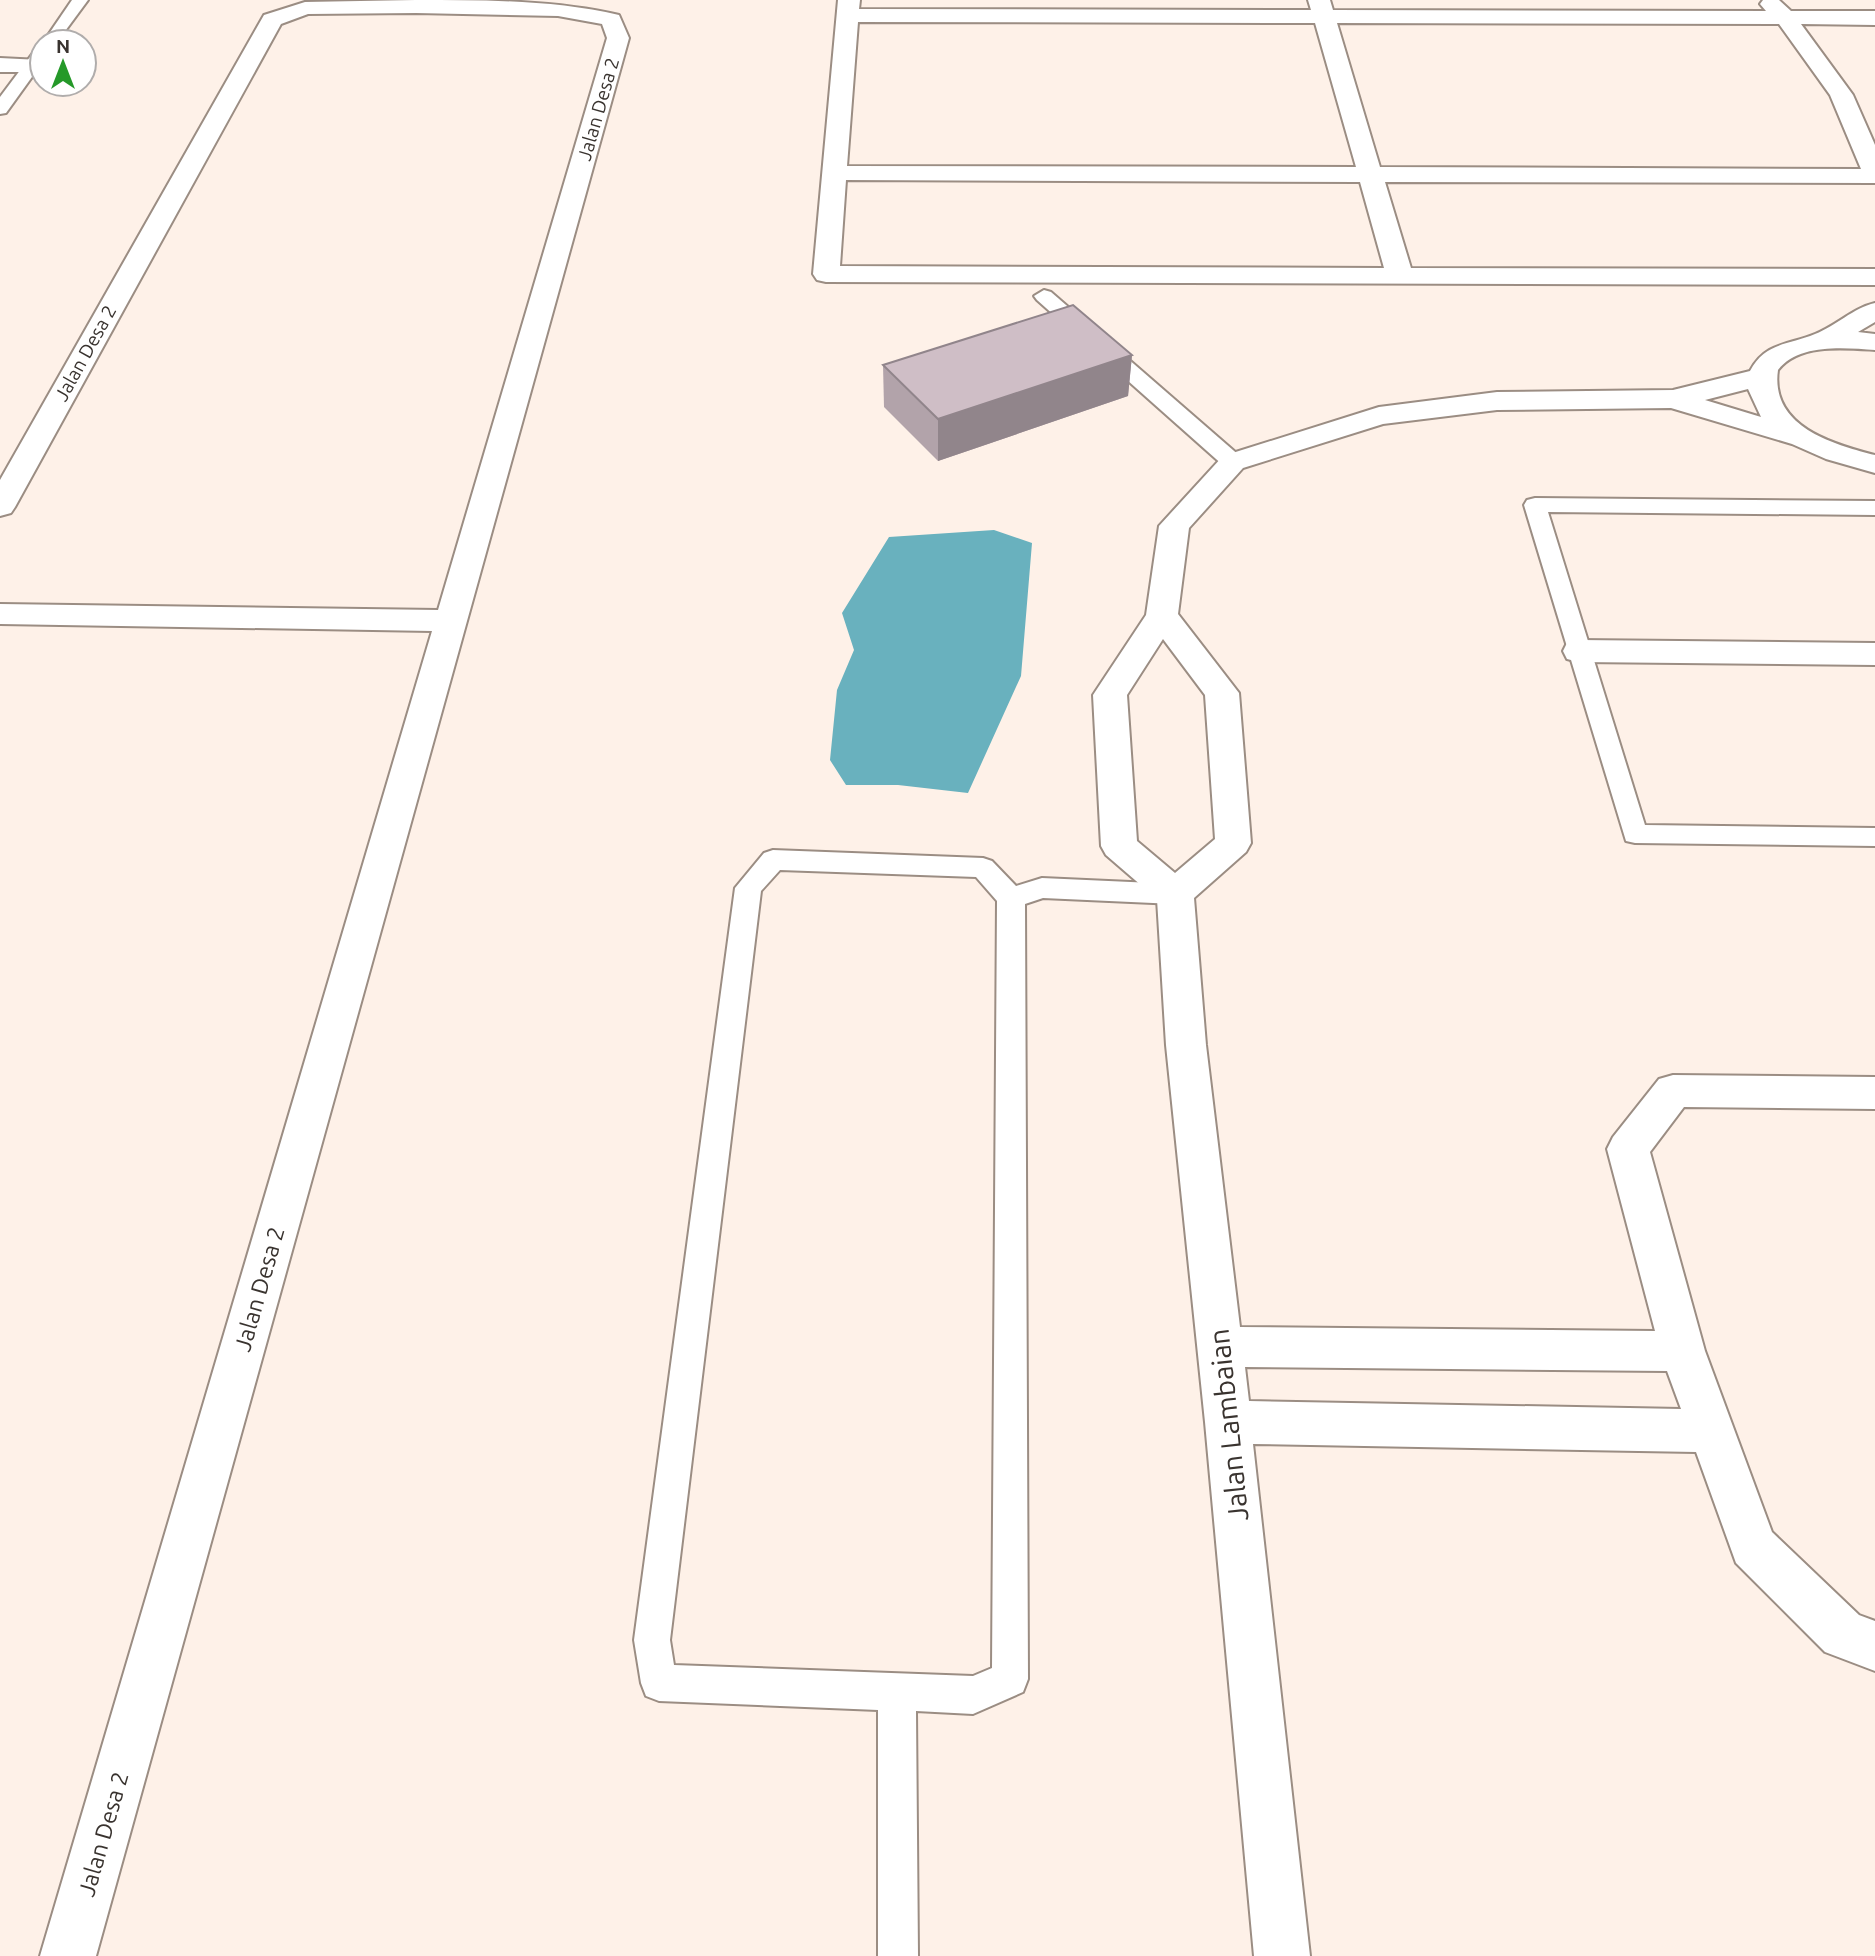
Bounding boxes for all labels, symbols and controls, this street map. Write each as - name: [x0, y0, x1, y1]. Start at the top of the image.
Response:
- north arrow: [28, 28, 98, 98]
- text: N: [56, 35, 70, 57]
- street label: Jalan Desa 2: [573, 55, 623, 163]
- street label: Jalan Desa 2: [50, 301, 120, 405]
- street label: Jalan Desa 2: [229, 1224, 289, 1354]
- street label: Jalan Lambaian: [1202, 1327, 1254, 1523]
- street label: Jalan Desa 2: [73, 1769, 133, 1899]

